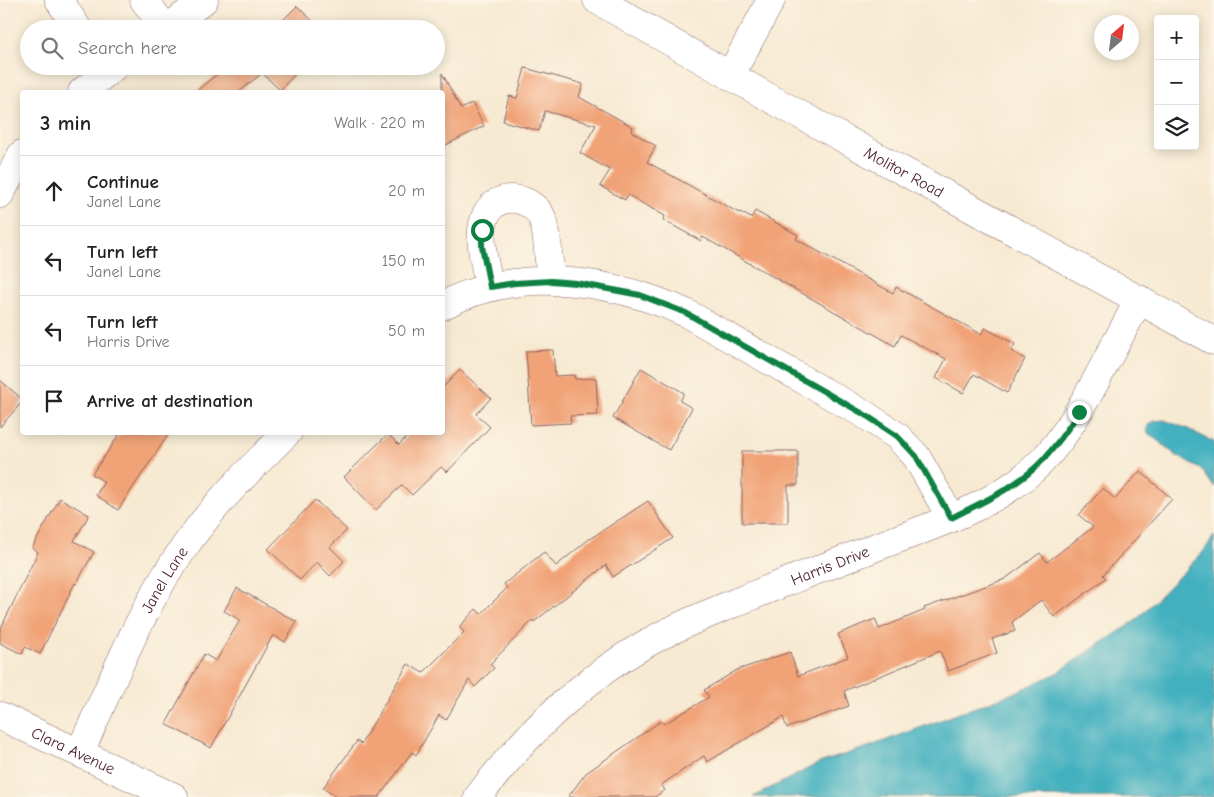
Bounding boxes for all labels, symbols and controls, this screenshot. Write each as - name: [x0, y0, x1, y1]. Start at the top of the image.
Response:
- north arrow: [1094, 15, 1139, 60]
- map controls: [1154, 15, 1199, 150]
- button: +: [1154, 15, 1199, 60]
- search box: [20, 20, 445, 75]
- icon: search: [38, 34, 66, 62]
- text: Search here: [78, 37, 177, 59]
- button: −: [1154, 60, 1199, 105]
- button: layers: [1154, 105, 1199, 150]
- text: 3 min: [40, 111, 91, 135]
- text: Walk · 220 m: [334, 114, 425, 132]
- street label: Molitor Road: [861, 144, 947, 202]
- text: Continue: [87, 171, 159, 193]
- icon: ahead: [40, 177, 68, 205]
- text: 20 m: [388, 182, 425, 200]
- text: Janel Lane: [87, 193, 161, 211]
- route start: [471, 219, 494, 242]
- text: Turn left: [87, 241, 158, 263]
- icon: left: [40, 247, 68, 275]
- text: 150 m: [382, 252, 425, 270]
- text: Janel Lane: [87, 263, 161, 281]
- text: Turn left: [87, 311, 158, 333]
- icon: left: [40, 317, 68, 345]
- text: 50 m: [388, 322, 425, 340]
- text: Harris Drive: [87, 333, 170, 351]
- icon: arrive: [40, 387, 68, 415]
- text: Arrive at destination: [87, 390, 253, 412]
- route end: [1068, 401, 1091, 424]
- street label: Harris Drive: [788, 543, 872, 589]
- street label: Janel Lane: [138, 544, 192, 616]
- street label: Clara Avenue: [28, 724, 118, 778]

